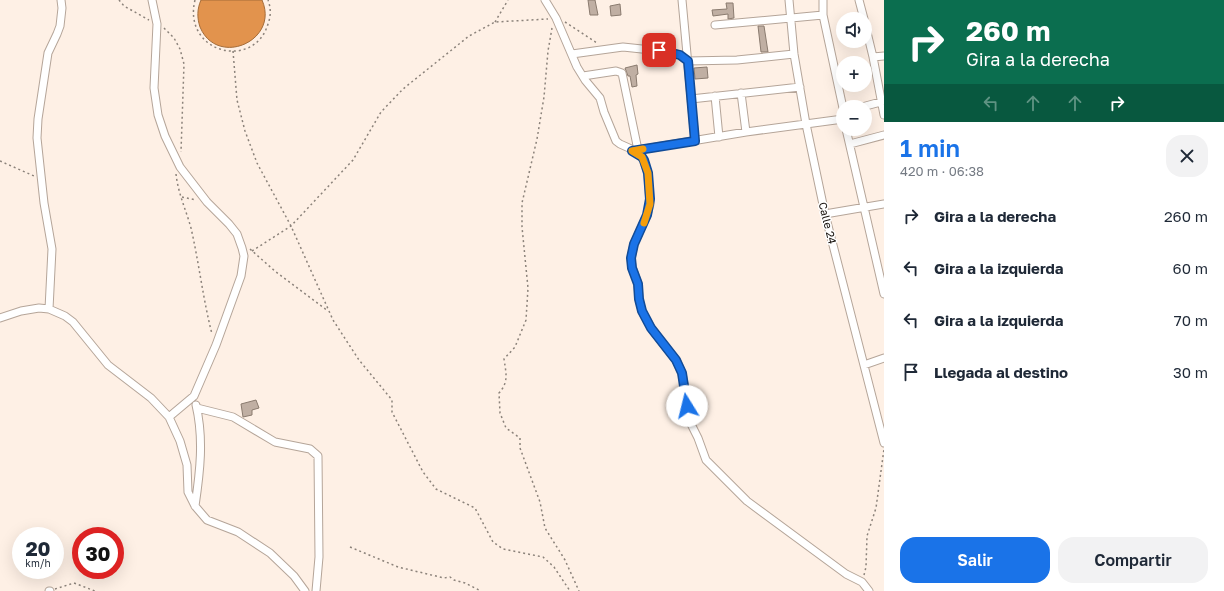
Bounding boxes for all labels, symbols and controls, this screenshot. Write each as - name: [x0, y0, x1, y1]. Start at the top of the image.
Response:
- map controls: [836, 12, 872, 136]
- button: sound: [836, 12, 872, 48]
- text: 260 m: [966, 14, 1051, 47]
- icon: right: [900, 16, 952, 68]
- pin: [642, 33, 676, 67]
- icon: arrive: [648, 39, 670, 61]
- text: Gira a la derecha: [966, 48, 1110, 70]
- button: +: [836, 56, 872, 92]
- icon: left: [980, 92, 1002, 114]
- icon: ahead: [1022, 92, 1044, 114]
- icon: ahead: [1064, 92, 1086, 114]
- icon: right: [1106, 92, 1128, 114]
- button: −: [836, 100, 872, 136]
- text: 1 min: [900, 133, 960, 162]
- button: close: [1166, 135, 1208, 177]
- text: 420 m · 06:38: [900, 163, 984, 179]
- street label: Calle 24: [817, 201, 840, 246]
- icon: right: [900, 205, 922, 227]
- text: Gira a la derecha: [934, 207, 1056, 225]
- text: 260 m: [1164, 207, 1208, 225]
- icon: left: [900, 257, 922, 279]
- text: Gira a la izquierda: [934, 259, 1064, 277]
- text: 60 m: [1173, 259, 1208, 277]
- icon: left: [900, 309, 922, 331]
- text: Gira a la izquierda: [934, 311, 1064, 329]
- text: 70 m: [1174, 311, 1208, 329]
- icon: arrive: [900, 361, 922, 383]
- text: Llegada al destino: [934, 363, 1068, 381]
- text: 30 m: [1173, 363, 1208, 381]
- position arrow: [666, 385, 708, 427]
- speed limit sign: 30: [72, 527, 124, 579]
- text: 20: [25, 536, 51, 560]
- button: Salir: [900, 537, 1050, 583]
- button: Compartir: [1058, 537, 1208, 583]
- text: km/h: [25, 557, 51, 569]

